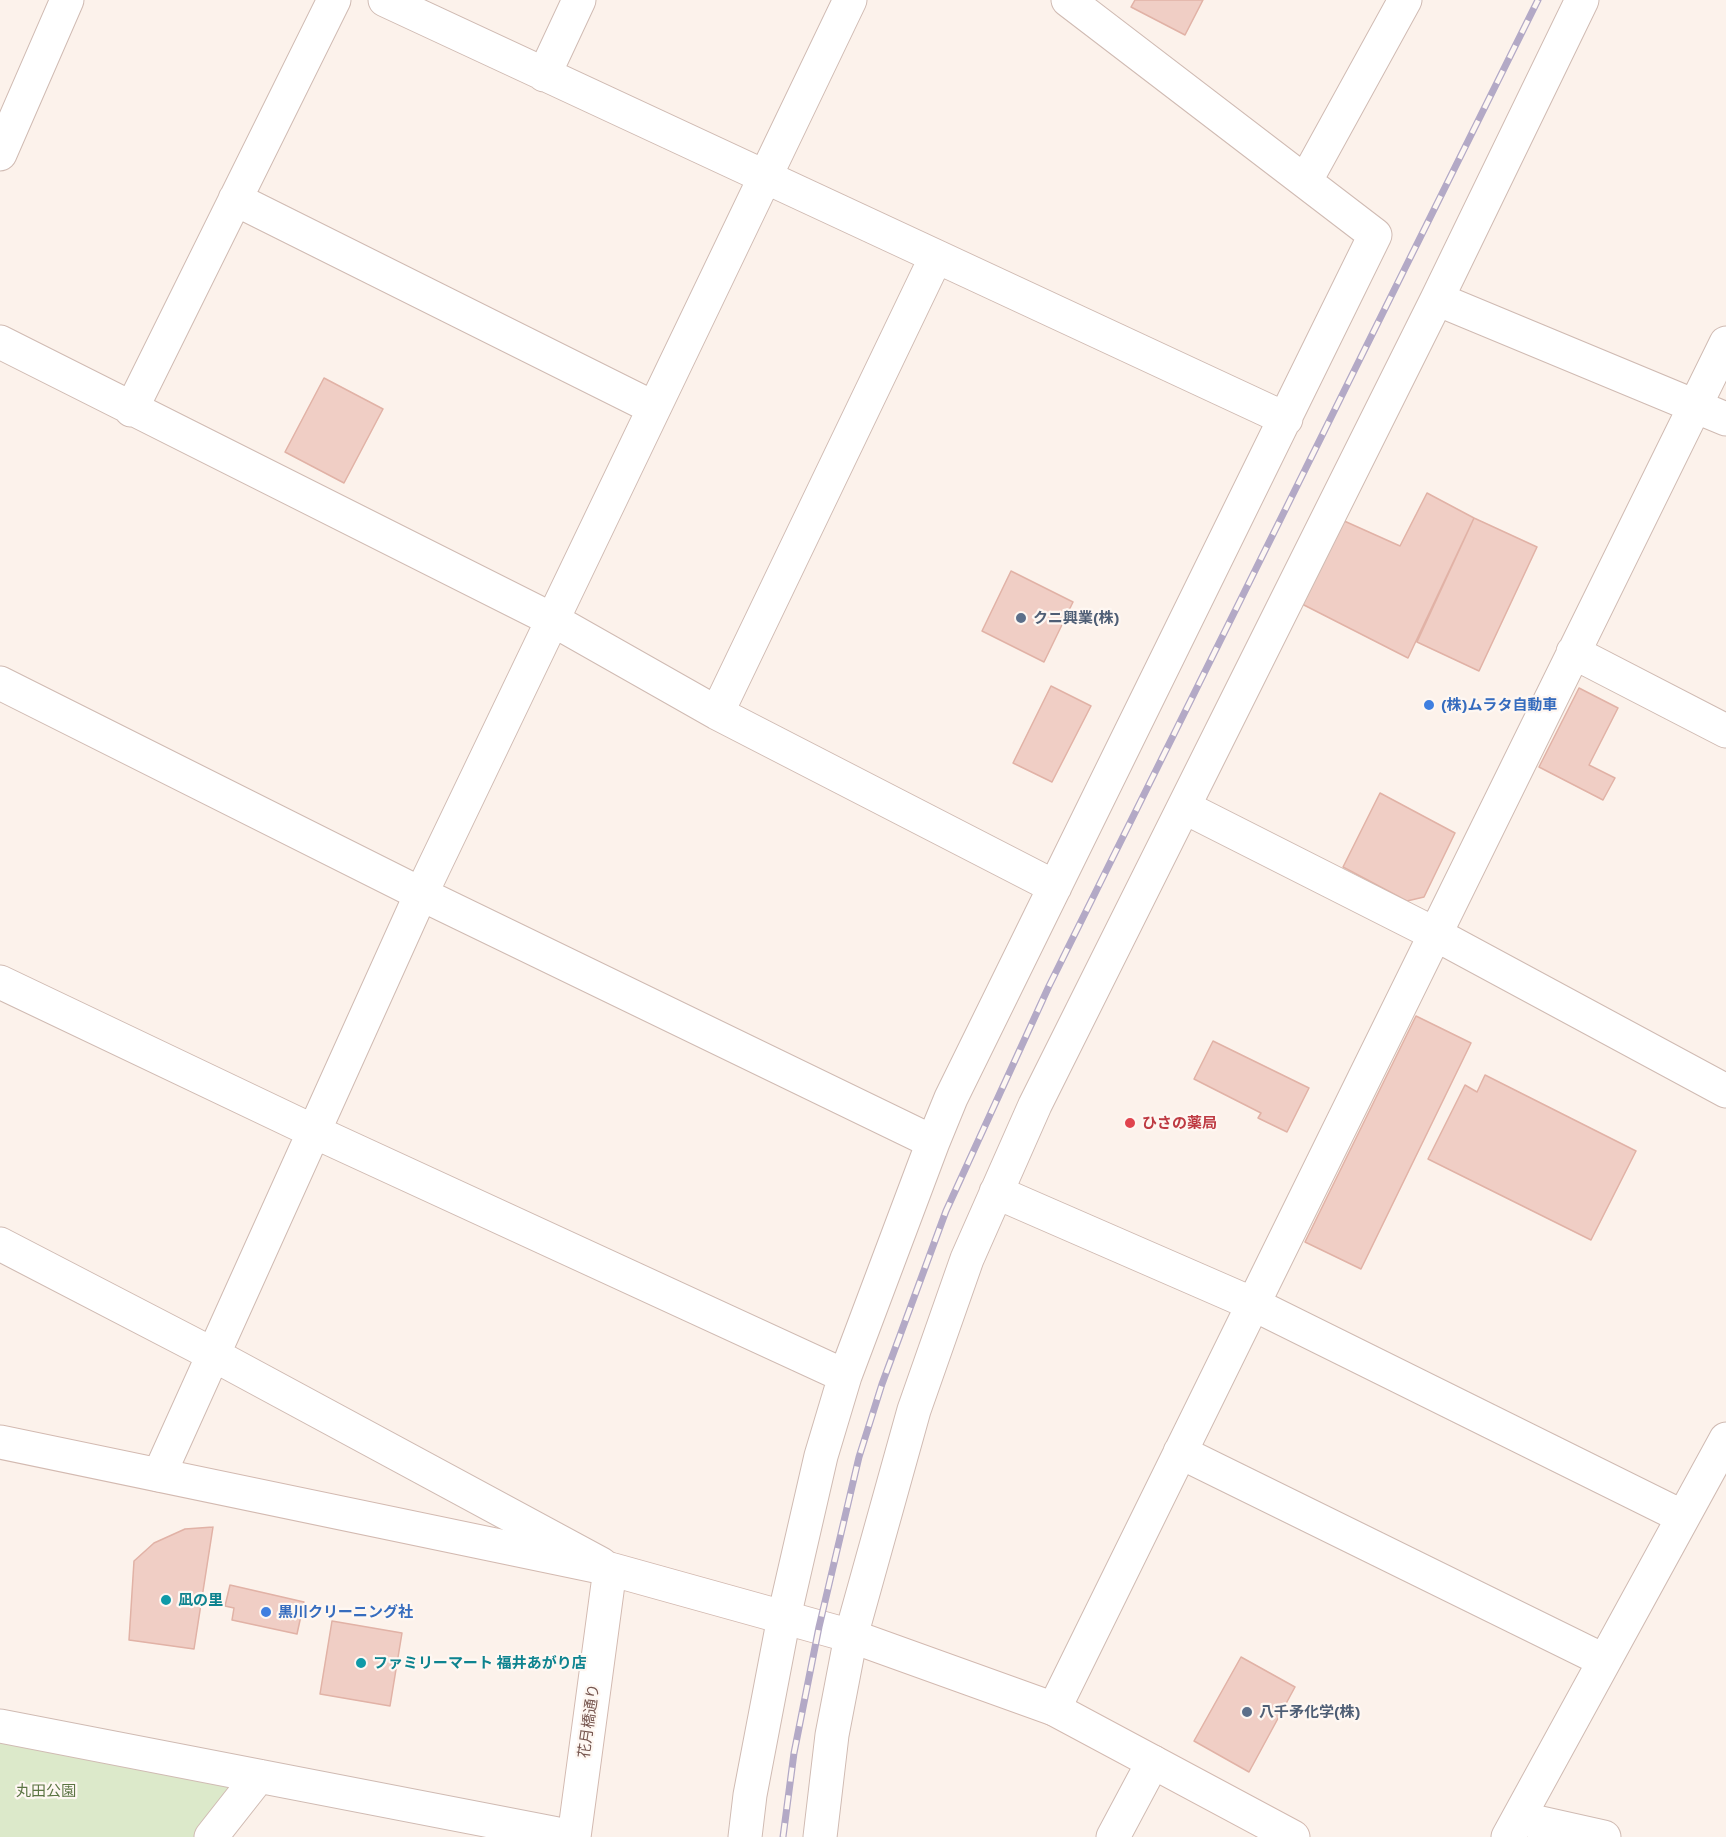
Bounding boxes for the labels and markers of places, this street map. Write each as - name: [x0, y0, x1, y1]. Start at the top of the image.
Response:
- place label: クニ興業(株): [1033, 609, 1119, 627]
- marker: クニ興業(株): [1014, 611, 1028, 625]
- place label: (株)ムラタ自動車: [1441, 696, 1557, 714]
- marker: (株)ムラタ自動車: [1422, 698, 1436, 712]
- place label: ひさの薬局: [1142, 1114, 1217, 1132]
- marker: ひさの薬局: [1123, 1116, 1137, 1130]
- place label: 凪の里: [178, 1591, 223, 1609]
- marker: 凪の里: [159, 1593, 173, 1607]
- place label: 黒川クリーニング社: [278, 1603, 413, 1621]
- marker: 黒川クリーニング社: [259, 1605, 273, 1619]
- place label: ファミリーマート 福井あがり店: [373, 1654, 587, 1672]
- marker: ファミリーマート 福井あがり店: [354, 1656, 368, 1670]
- place label: 八千矛化学(株): [1259, 1703, 1360, 1721]
- marker: 八千矛化学(株): [1240, 1705, 1254, 1719]

